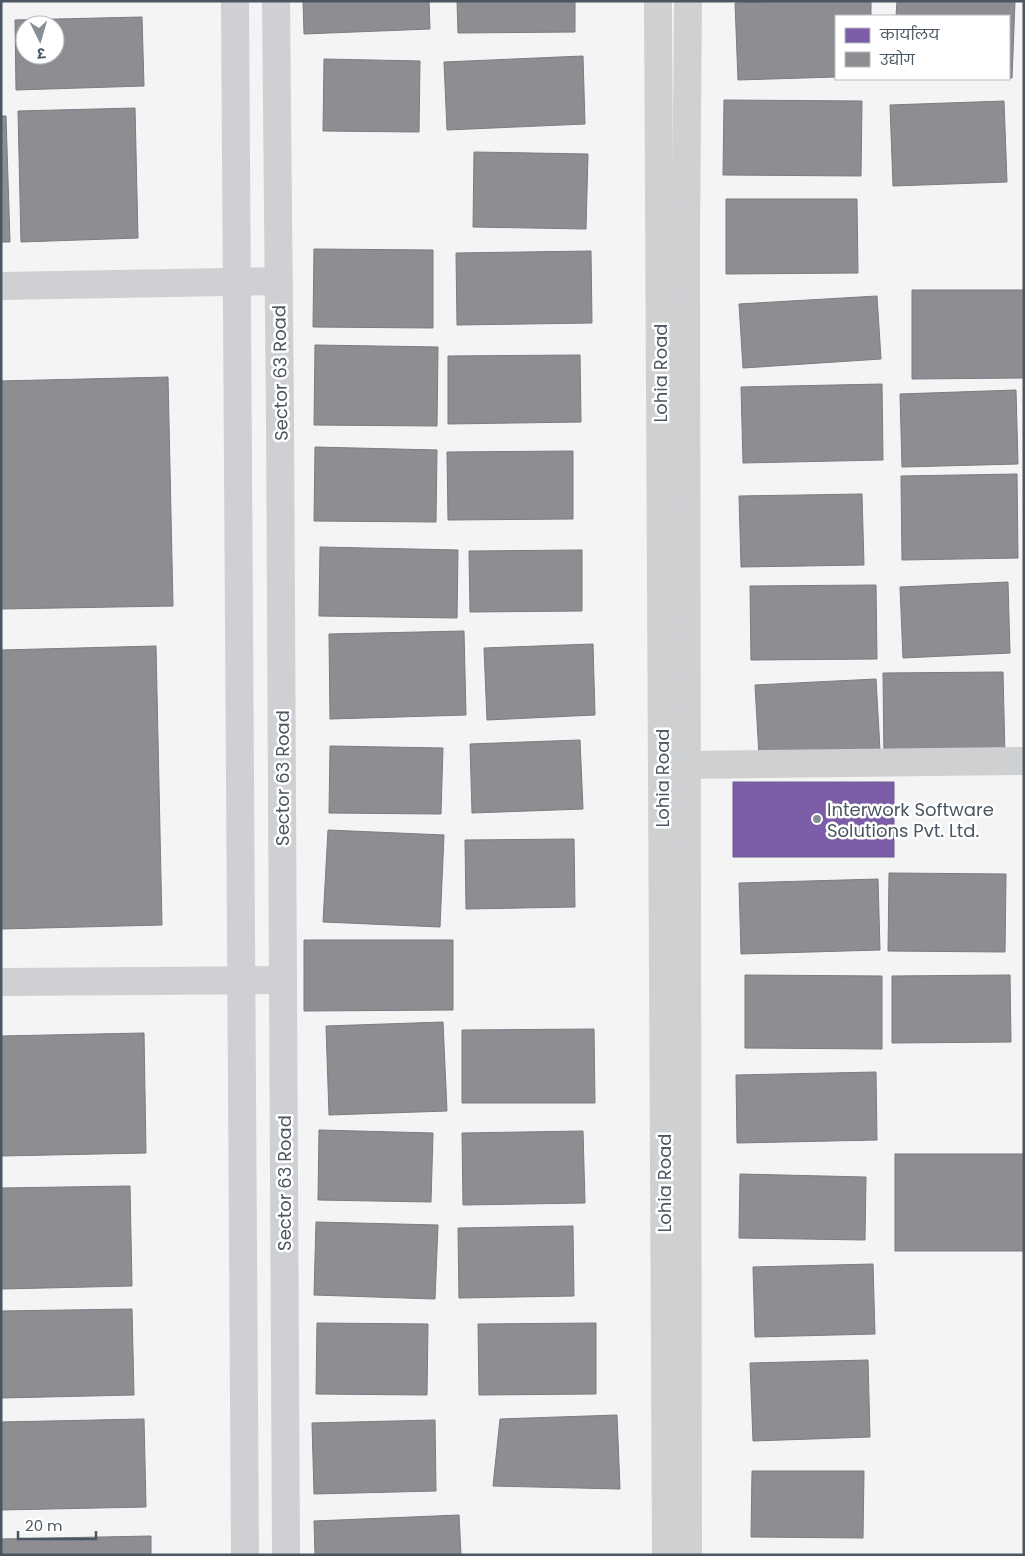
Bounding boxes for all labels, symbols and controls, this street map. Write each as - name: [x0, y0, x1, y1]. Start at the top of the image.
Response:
- north arrow: [15, 15, 65, 65]
- legend: [835, 15, 1010, 80]
- text: कार्यालय: [879, 24, 940, 45]
- text: उ: [35, 43, 47, 63]
- text: उद्योग: [879, 49, 916, 70]
- street label: Sector 63 Road: [266, 305, 294, 441]
- street label: Lohia Road: [648, 323, 673, 423]
- street label: Sector 63 Road: [270, 710, 295, 846]
- street label: Lohia Road: [650, 728, 675, 828]
- place label: Interwork Software Solutions Pvt. Ltd.: [827, 797, 994, 843]
- marker: Interwork Software Solutions Pvt. Ltd.: [811, 813, 823, 825]
- street label: Sector 63 Road: [272, 1115, 297, 1251]
- street label: Lohia Road: [652, 1133, 677, 1233]
- scale bar: [18, 1508, 95, 1540]
- text: 20 m: [25, 1515, 63, 1536]

